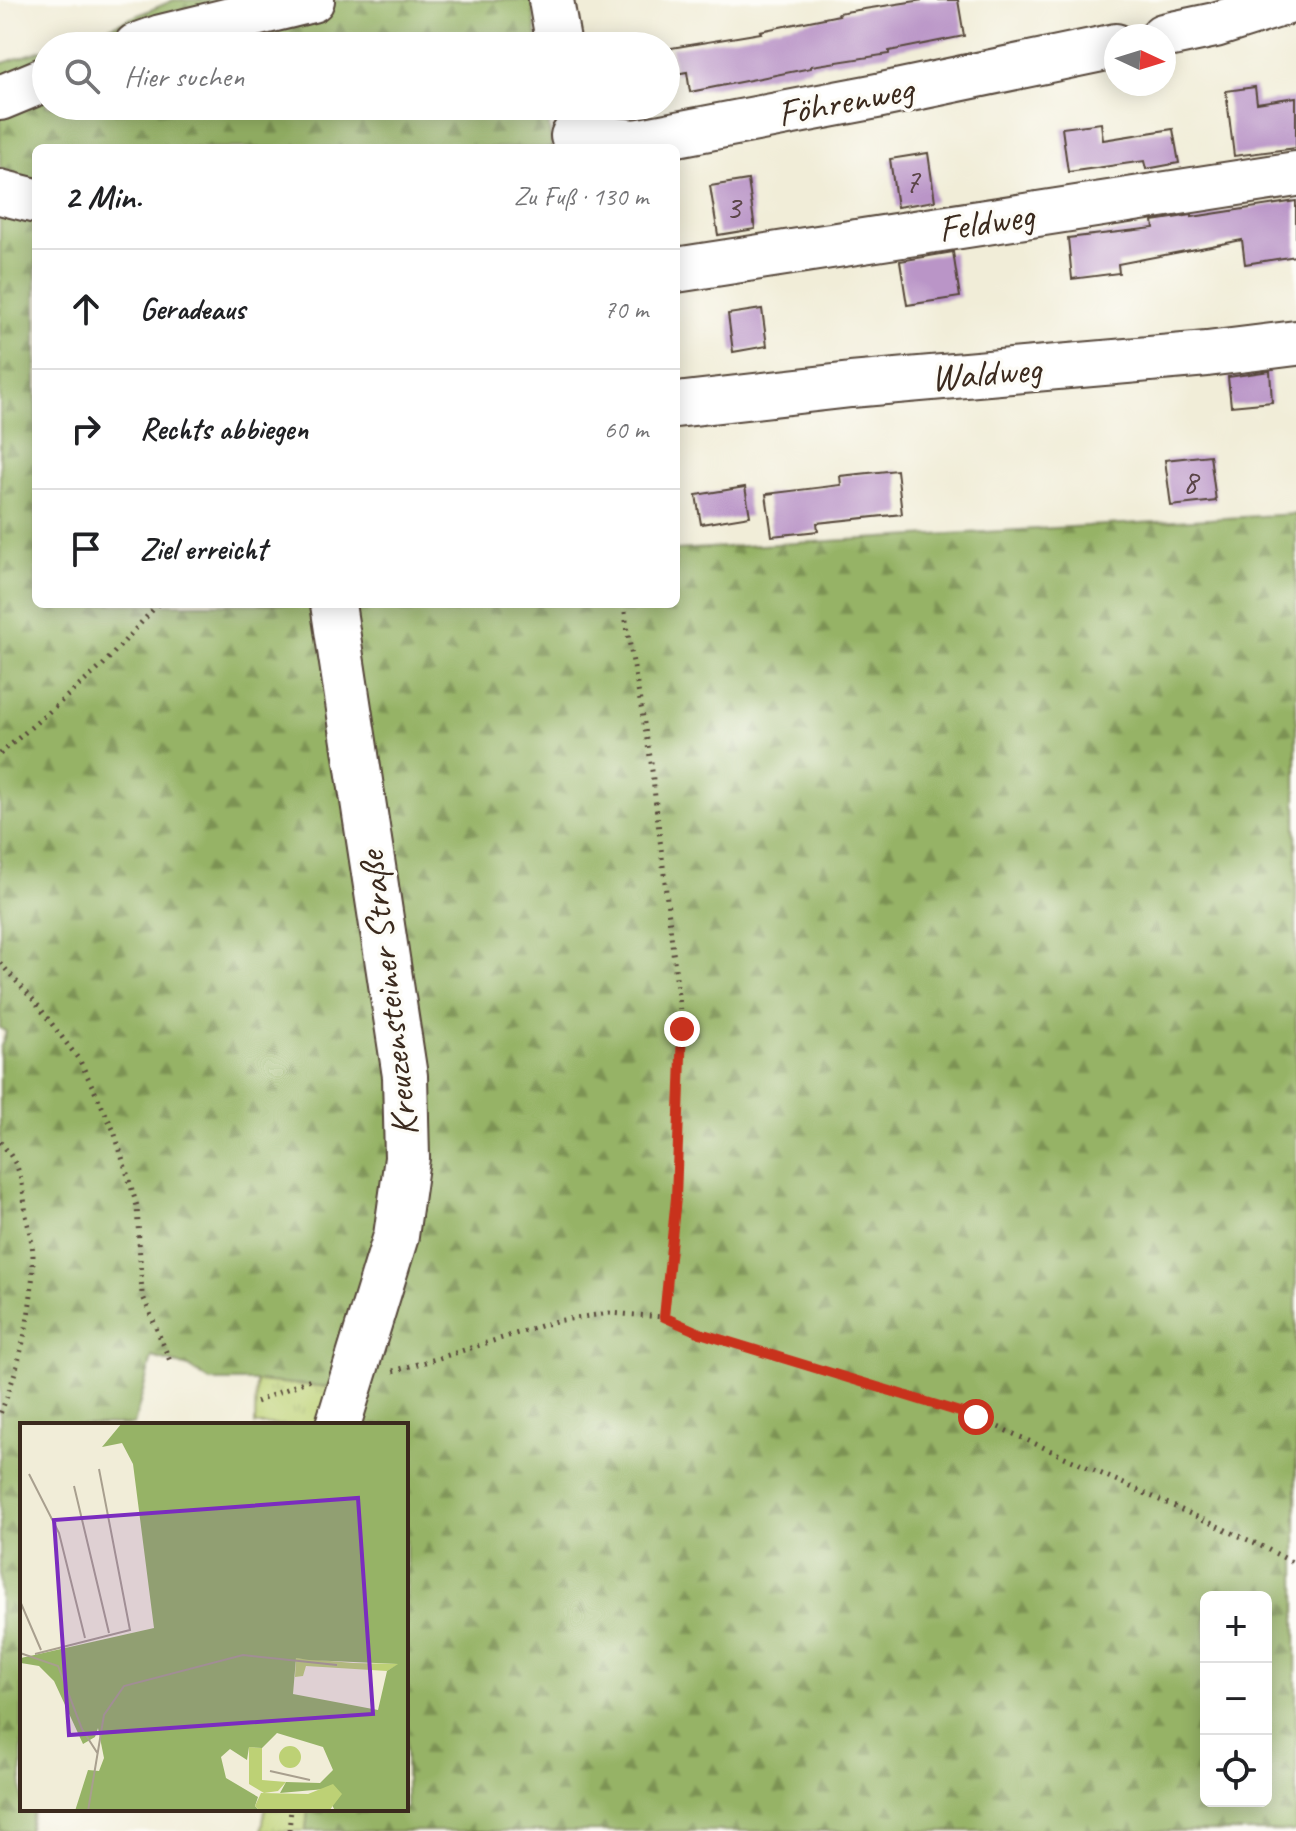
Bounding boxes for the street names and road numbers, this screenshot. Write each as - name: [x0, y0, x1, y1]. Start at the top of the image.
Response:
- street label: Föhrenweg: [773, 64, 919, 137]
- street label: Feldweg: [935, 191, 1039, 253]
- street label: Waldweg: [929, 345, 1045, 401]
- street label: Kreuzensteiner Straße: [347, 846, 429, 1139]

